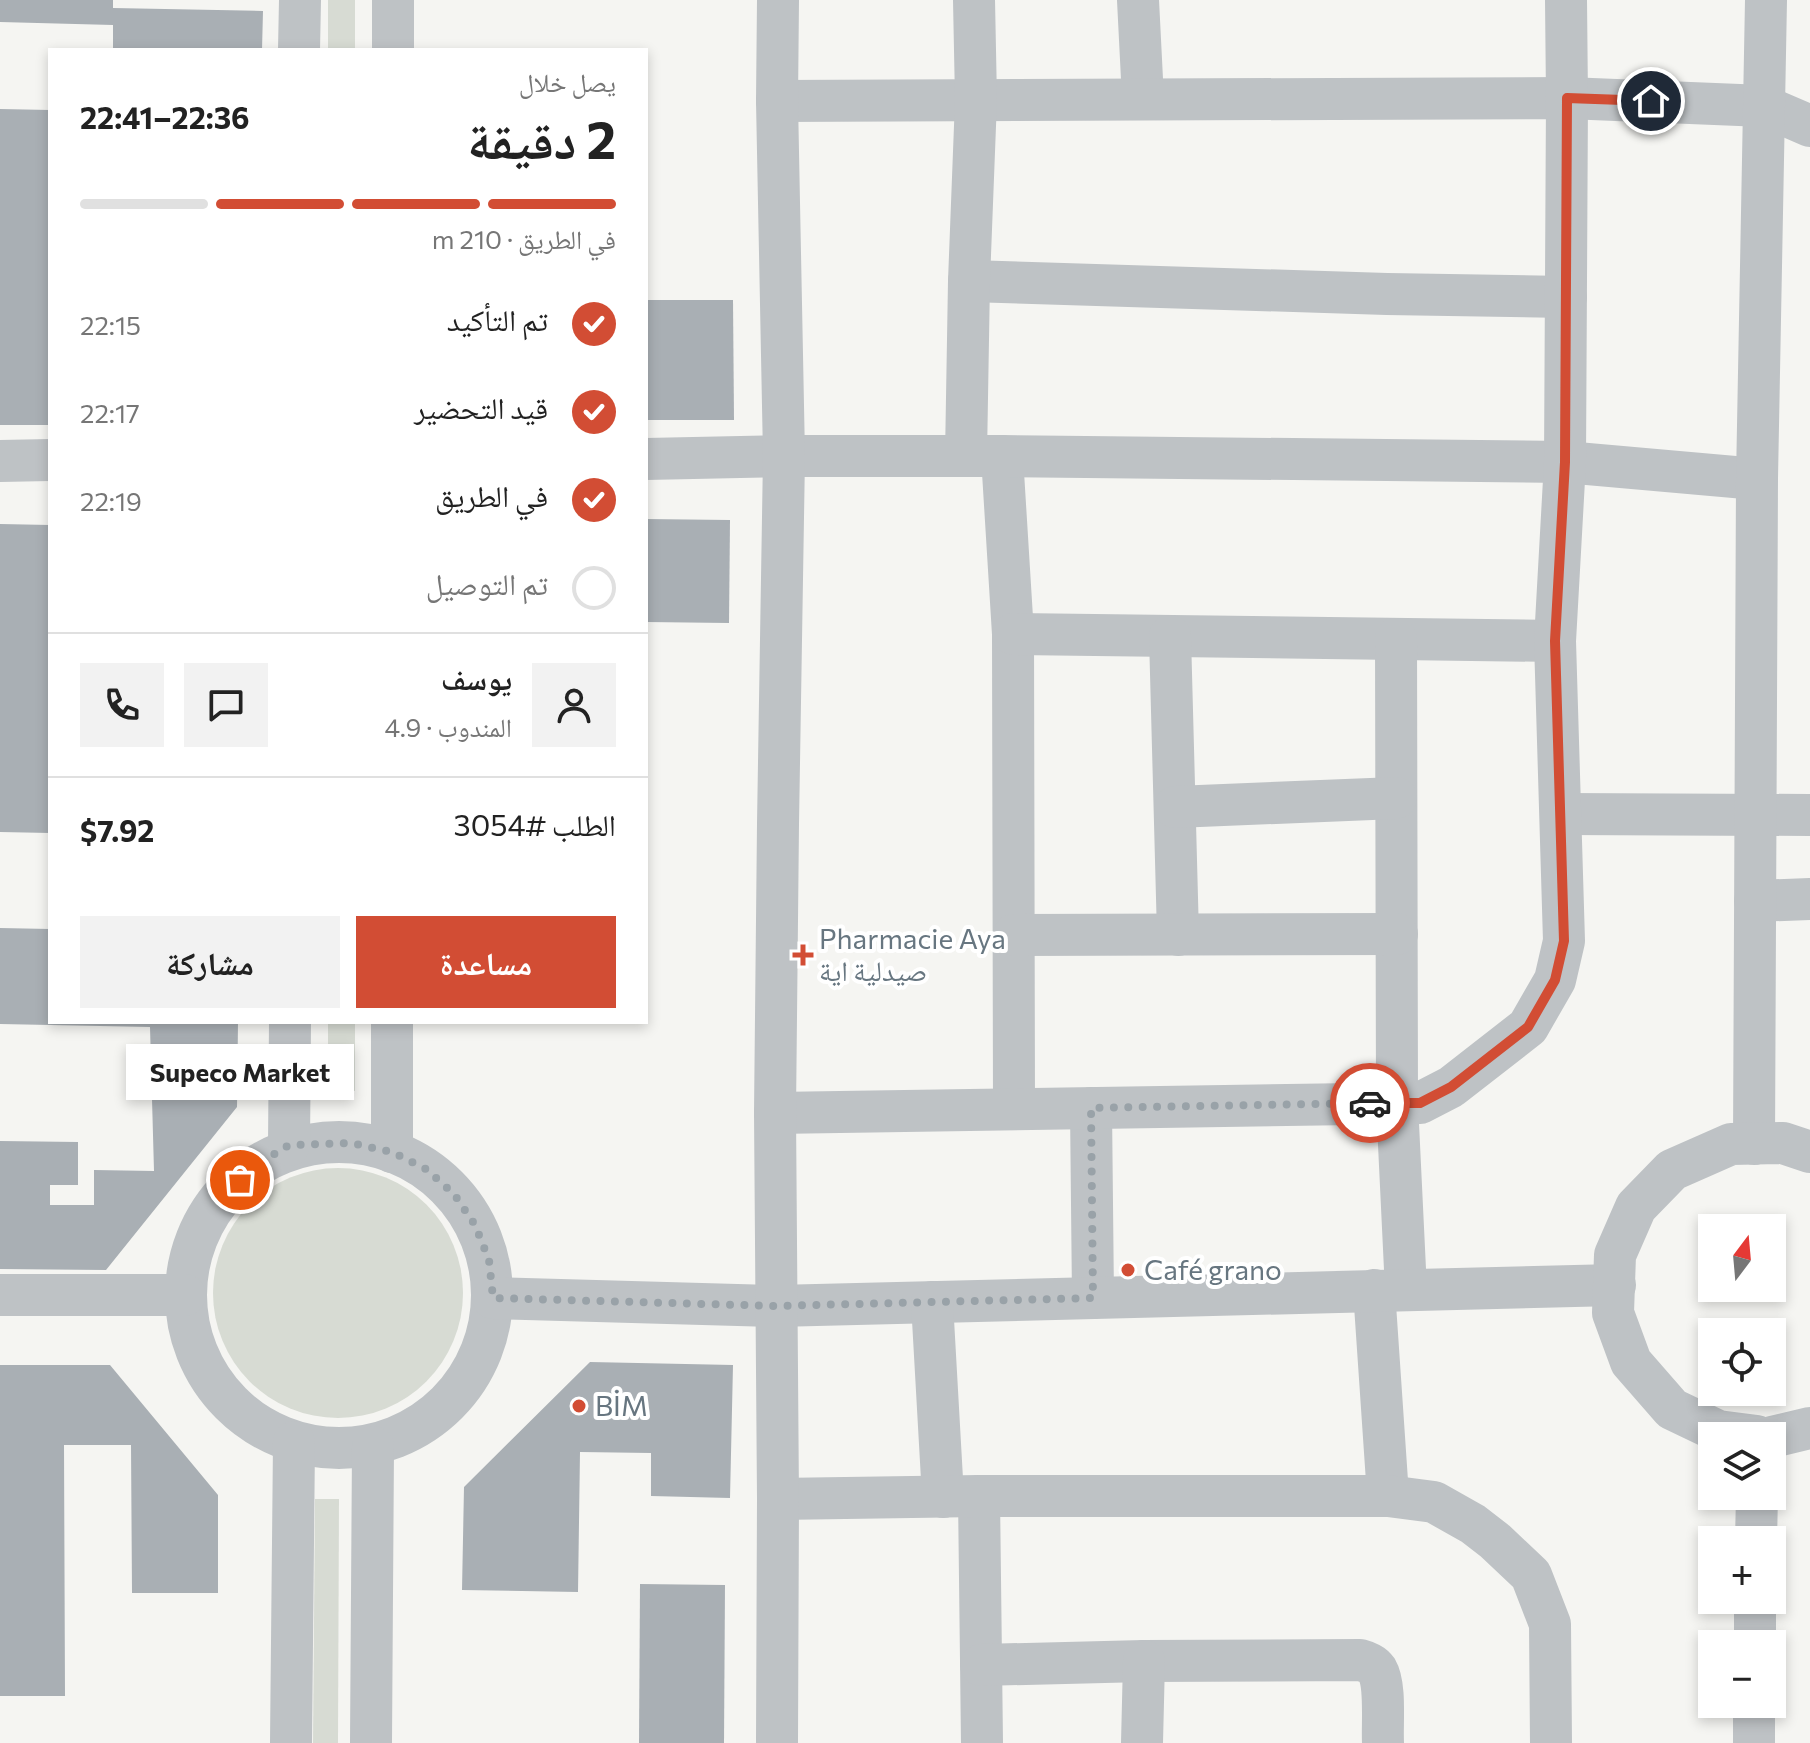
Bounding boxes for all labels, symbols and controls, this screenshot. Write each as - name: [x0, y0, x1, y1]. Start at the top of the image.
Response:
- text: يصل خلال: [519, 66, 616, 97]
- pin: [1617, 67, 1685, 135]
- icon: home: [1629, 79, 1673, 123]
- text: 22:36–22:41: [80, 98, 250, 135]
- text: 2 دقيقة: [467, 106, 616, 170]
- text: في الطريق · 210 m: [432, 223, 616, 254]
- text: تم التأكيد: [447, 300, 548, 337]
- icon: check: [572, 302, 616, 346]
- text: 22:15: [80, 309, 141, 340]
- text: قيد التحضير: [414, 388, 548, 425]
- icon: check: [572, 390, 616, 434]
- text: 22:17: [80, 397, 140, 428]
- text: في الطريق: [435, 476, 548, 513]
- icon: check: [572, 478, 616, 522]
- text: 22:19: [80, 485, 142, 516]
- text: تم التوصيل: [426, 564, 548, 601]
- text: يوسف: [441, 659, 512, 696]
- button: phone: [80, 663, 164, 747]
- button: chat: [184, 663, 268, 747]
- button: person: [532, 663, 616, 747]
- text: المندوب · 4.9: [384, 711, 512, 742]
- text: الطلب #3054: [454, 805, 616, 842]
- text: $7.92: [80, 811, 154, 848]
- button: مشاركة: [80, 916, 340, 1008]
- button: مساعدة: [356, 916, 616, 1008]
- place label: Pharmacie Aya صيدلية اية: [819, 921, 1006, 987]
- marker: Pharmacie Aya صيدلية اية: [794, 946, 812, 964]
- callout: Supeco Market: [126, 1044, 354, 1100]
- text: Supeco Market: [150, 1056, 330, 1087]
- courier: [1330, 1063, 1410, 1143]
- icon: car: [1348, 1081, 1392, 1125]
- pin: [206, 1146, 274, 1214]
- icon: bag: [218, 1158, 262, 1202]
- north arrow: [1698, 1214, 1786, 1302]
- map controls: [1698, 1214, 1786, 1718]
- place label: Café grano: [1144, 1252, 1282, 1286]
- marker: Café grano: [1119, 1261, 1137, 1279]
- button: locate: [1698, 1318, 1786, 1406]
- place label: BİM: [595, 1388, 648, 1422]
- marker: BİM: [570, 1397, 588, 1415]
- button: layers: [1698, 1422, 1786, 1510]
- button: +: [1698, 1526, 1786, 1614]
- button: −: [1698, 1630, 1786, 1718]

